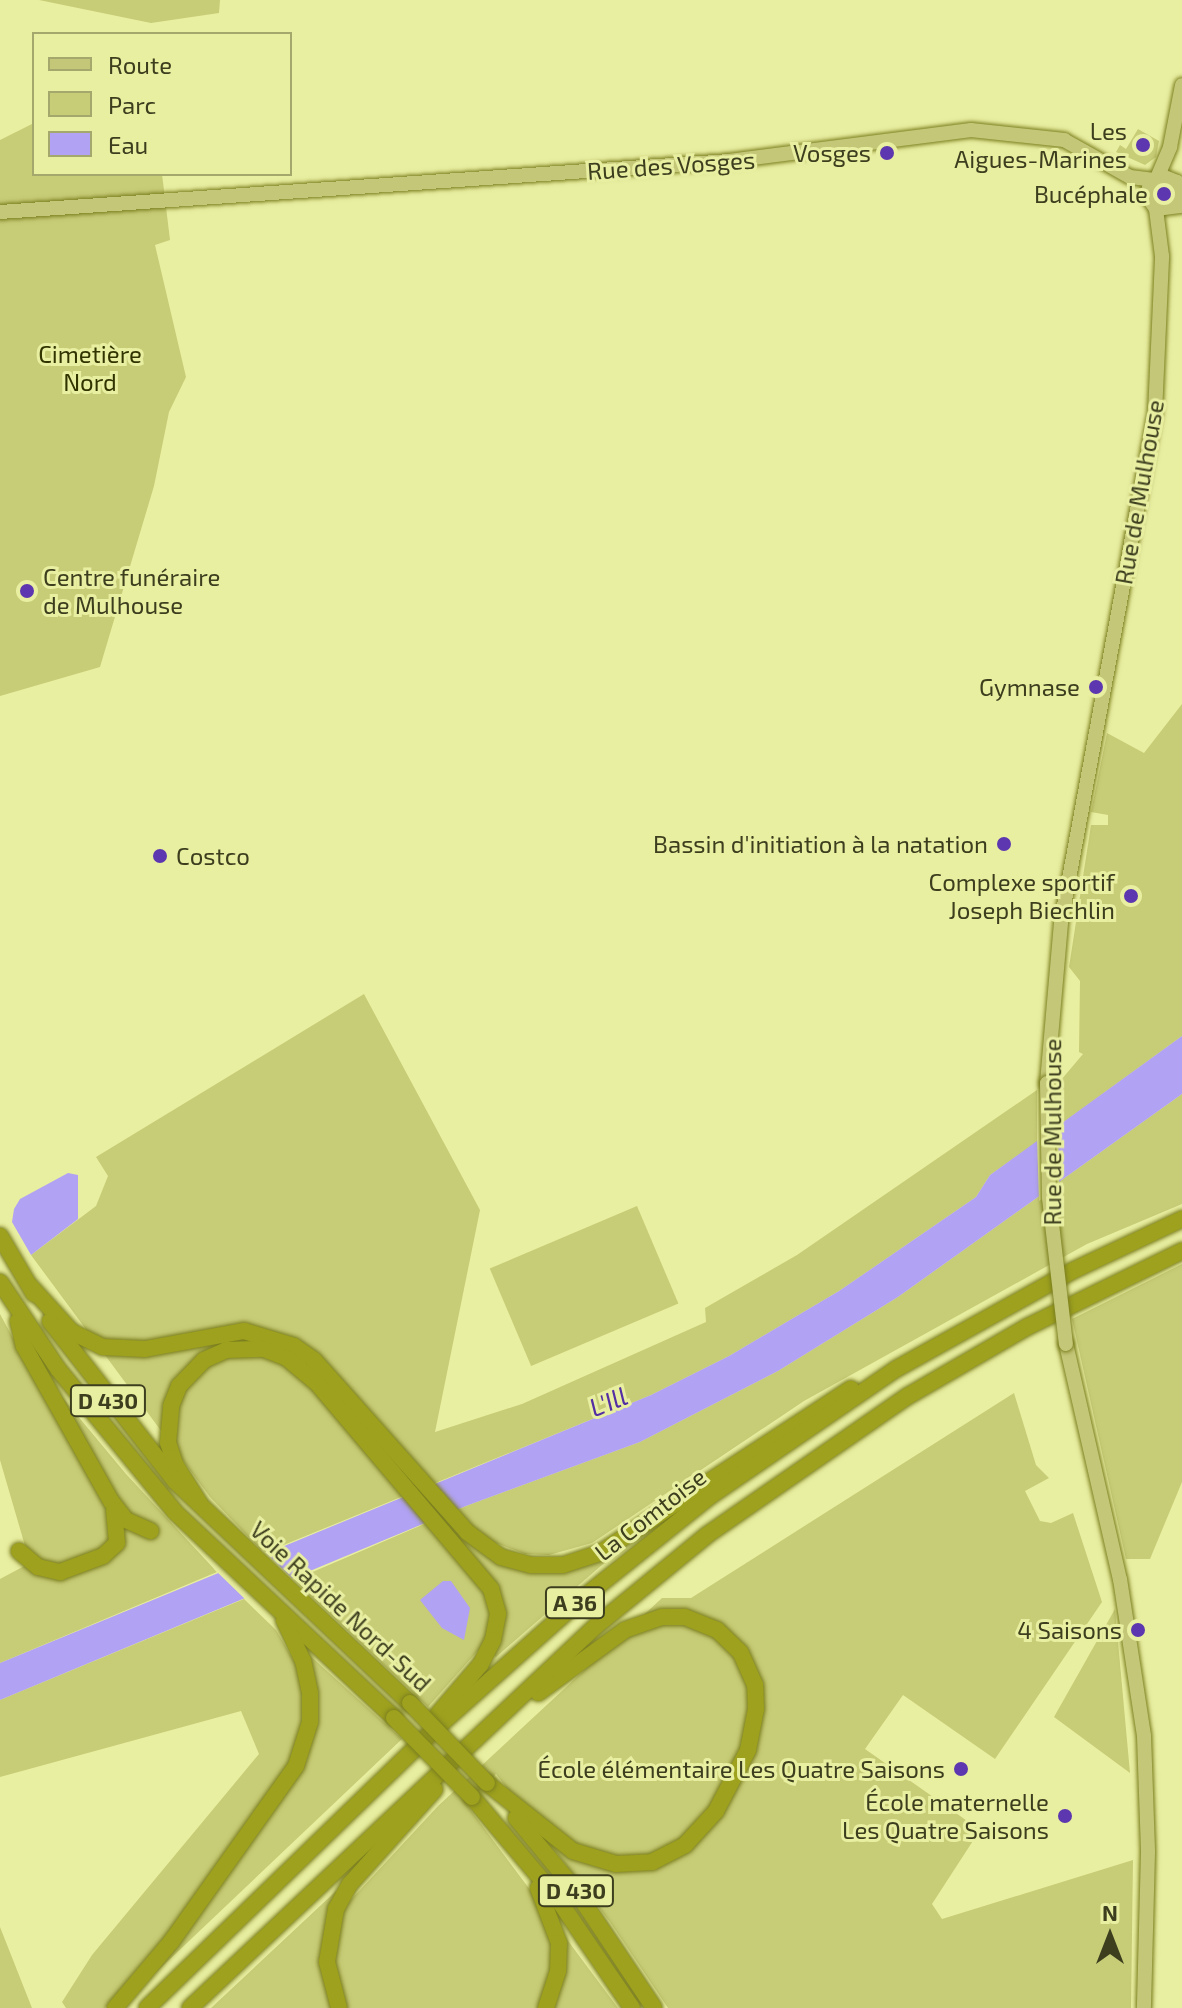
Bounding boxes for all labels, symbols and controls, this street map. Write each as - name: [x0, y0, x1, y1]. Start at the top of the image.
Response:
- legend: [32, 32, 292, 176]
- text: Route: [108, 50, 172, 79]
- text: Parc: [108, 90, 156, 119]
- place label: Les Aigues-Marines: [954, 117, 1127, 173]
- text: Eau: [108, 130, 148, 159]
- marker: Les Aigues-Marines: [1134, 136, 1152, 154]
- place label: Vosges: [793, 139, 871, 167]
- marker: Vosges: [878, 144, 896, 162]
- street label: Rue des Vosges: [586, 145, 756, 185]
- place label: Bucéphale: [1034, 180, 1148, 208]
- marker: Bucéphale: [1155, 185, 1173, 203]
- park label: Cimetière Nord: [38, 340, 142, 396]
- street label: Rue de Mulhouse: [1109, 397, 1169, 587]
- place label: Centre funéraire de Mulhouse: [43, 563, 221, 619]
- marker: Centre funéraire de Mulhouse: [18, 582, 36, 600]
- place label: Gymnase: [979, 673, 1080, 701]
- marker: Gymnase: [1087, 678, 1105, 696]
- place label: Bassin d'initiation à la natation: [653, 830, 988, 858]
- marker: Bassin d'initiation à la natation: [995, 835, 1013, 853]
- place label: Costco: [176, 842, 250, 870]
- marker: Costco: [151, 847, 169, 865]
- place label: Complexe sportif Joseph Biechlin: [928, 868, 1115, 924]
- marker: Complexe sportif Joseph Biechlin: [1122, 887, 1140, 905]
- street label: Rue de Mulhouse: [1038, 1039, 1066, 1225]
- water label: L'Ill: [584, 1379, 632, 1423]
- road number: D 430: [68, 1383, 148, 1419]
- street label: La Comtoise: [589, 1462, 711, 1566]
- street label: Voie Rapide Nord-Sud: [245, 1515, 437, 1697]
- road number: A 36: [543, 1585, 607, 1621]
- place label: 4 Saisons: [1017, 1616, 1122, 1644]
- marker: 4 Saisons: [1129, 1621, 1147, 1639]
- place label: École élémentaire Les Quatre Saisons: [538, 1755, 945, 1783]
- marker: École élémentaire Les Quatre Saisons: [952, 1760, 970, 1778]
- place label: École maternelle Les Quatre Saisons: [842, 1788, 1049, 1844]
- marker: École maternelle Les Quatre Saisons: [1056, 1807, 1074, 1825]
- road number: D 430: [536, 1873, 616, 1909]
- north arrow: [1070, 1896, 1150, 1976]
- text: N: [1102, 1899, 1118, 1925]

